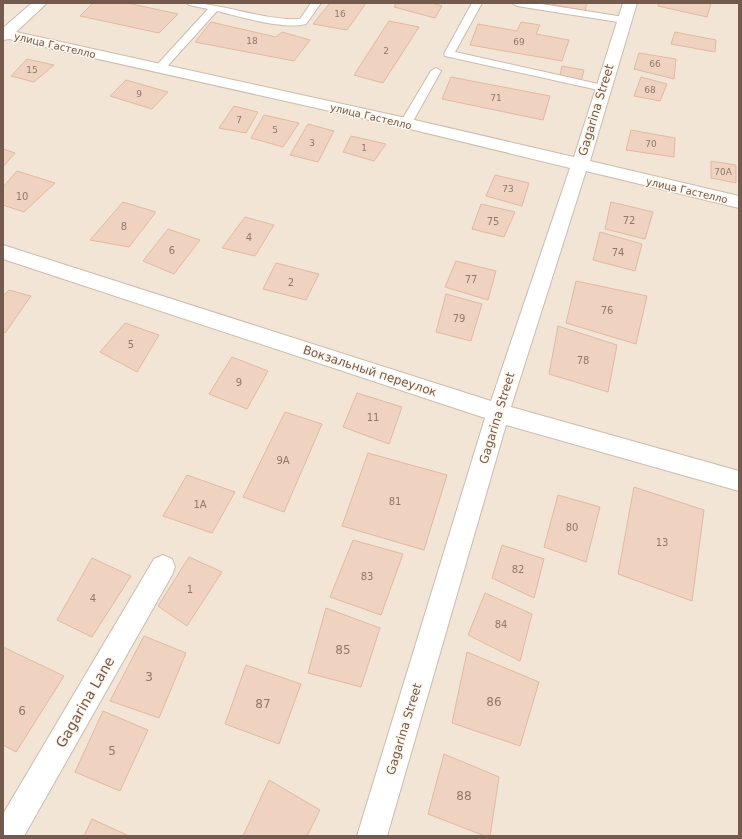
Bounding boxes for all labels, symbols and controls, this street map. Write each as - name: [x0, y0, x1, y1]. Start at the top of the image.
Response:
- house number: 16: [334, 9, 346, 19]
- street label: улица Гастелло: [13, 31, 97, 60]
- house number: 18: [246, 36, 258, 46]
- house number: 69: [513, 37, 525, 47]
- house number: 2: [383, 46, 389, 56]
- house number: 66: [649, 59, 661, 69]
- street label: Gagarina Street: [575, 62, 617, 158]
- house number: 15: [26, 65, 38, 75]
- house number: 68: [644, 85, 656, 95]
- house number: 9: [136, 89, 142, 99]
- house number: 71: [490, 93, 502, 103]
- street label: улица Гастелло: [329, 102, 413, 131]
- house number: 7: [236, 115, 242, 125]
- house number: 5: [272, 125, 278, 135]
- house number: 3: [309, 138, 315, 148]
- house number: 70: [645, 139, 657, 149]
- house number: 1: [361, 143, 367, 153]
- house number: 70А: [714, 167, 733, 177]
- street label: улица Гастелло: [645, 176, 729, 205]
- house number: 73: [502, 184, 514, 194]
- house number: 10: [16, 191, 28, 202]
- house number: 72: [623, 215, 635, 226]
- house number: 75: [487, 216, 499, 227]
- house number: 8: [121, 221, 127, 232]
- house number: 4: [246, 232, 252, 243]
- house number: 6: [169, 245, 175, 256]
- house number: 74: [612, 247, 624, 258]
- house number: 77: [465, 274, 477, 285]
- house number: 2: [288, 277, 294, 288]
- house number: 76: [601, 305, 613, 316]
- house number: 79: [453, 313, 465, 324]
- house number: 5: [128, 339, 134, 350]
- street label: Вокзальный переулок: [301, 343, 439, 399]
- house number: 78: [577, 355, 589, 366]
- street label: Gagarina Street: [476, 370, 518, 466]
- house number: 9: [236, 377, 242, 388]
- house number: 11: [367, 412, 379, 423]
- house number: 9А: [276, 455, 290, 466]
- house number: 81: [389, 496, 401, 507]
- house number: 1А: [193, 499, 207, 510]
- house number: 80: [566, 522, 578, 533]
- house number: 13: [656, 537, 668, 548]
- house number: 82: [512, 564, 524, 575]
- house number: 83: [361, 571, 373, 582]
- house number: 1: [187, 584, 193, 595]
- house number: 4: [90, 593, 96, 604]
- house number: 84: [495, 619, 507, 630]
- house number: 85: [335, 643, 351, 657]
- street label: Gagarina Lane: [52, 654, 118, 750]
- house number: 3: [145, 670, 153, 684]
- street label: Gagarina Street: [383, 681, 425, 777]
- house number: 86: [486, 695, 502, 709]
- house number: 87: [255, 697, 271, 711]
- house number: 6: [18, 704, 26, 718]
- house number: 5: [108, 744, 116, 758]
- house number: 88: [456, 789, 472, 803]

